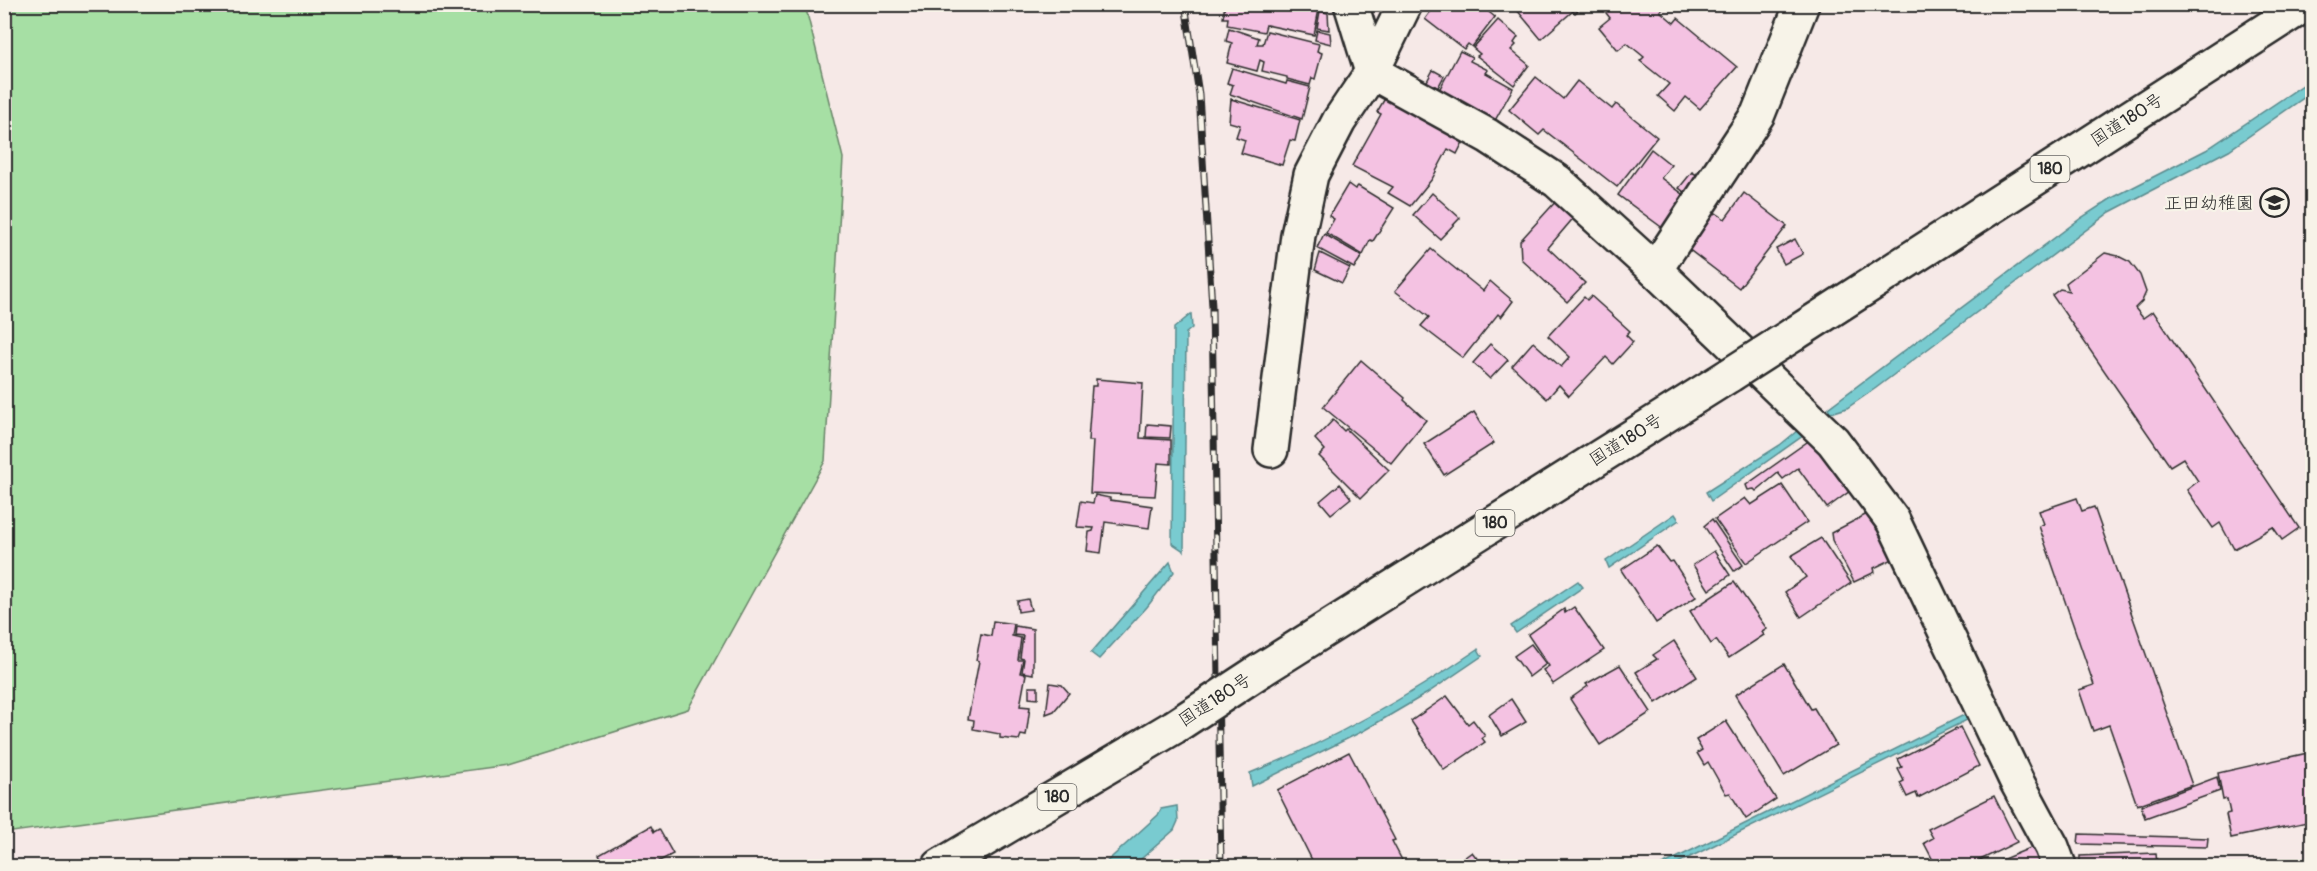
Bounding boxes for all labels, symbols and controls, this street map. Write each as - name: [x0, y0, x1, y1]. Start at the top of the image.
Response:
- street label: 国道180号: [2086, 88, 2168, 152]
- road number: 180: [2030, 156, 2070, 182]
- school or university icon: 正田幼稚園: [2259, 187, 2291, 219]
- place label: 正田幼稚園: [2164, 192, 2254, 215]
- street label: 国道180号: [1585, 408, 1667, 472]
- road number: 180: [1476, 510, 1514, 536]
- street label: 国道180号: [1174, 668, 1256, 732]
- road number: 180: [1038, 784, 1076, 810]

